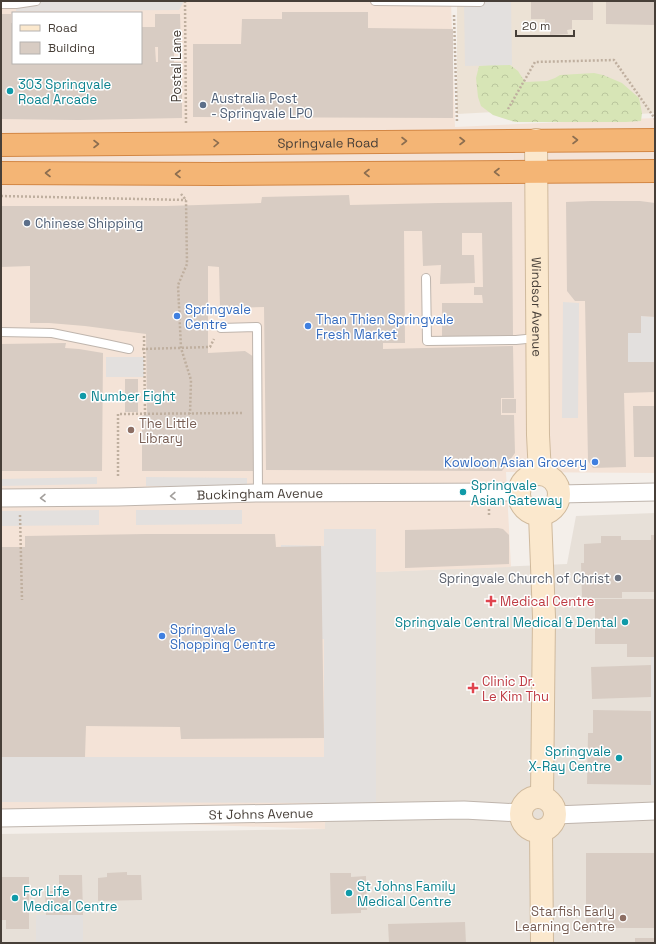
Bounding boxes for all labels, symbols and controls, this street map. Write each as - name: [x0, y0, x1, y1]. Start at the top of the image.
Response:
- legend: [12, 12, 142, 64]
- scale bar: [516, 12, 574, 38]
- text: 20 m: [522, 18, 550, 34]
- text: Road: [48, 20, 77, 36]
- street label: Postal Lane: [168, 30, 185, 102]
- text: Building: [48, 40, 95, 56]
- place label: 303 Springvale Road Arcade: [18, 76, 111, 108]
- marker: 303 Springvale Road Arcade: [5, 86, 15, 96]
- place label: Australia Post - Springvale LPO: [211, 90, 313, 122]
- marker: Australia Post - Springvale LPO: [198, 100, 208, 110]
- street label: Springvale Road: [277, 134, 379, 151]
- one-way arrow: [572, 136, 578, 144]
- one-way arrow: [401, 137, 407, 145]
- one-way arrow: [459, 137, 465, 145]
- one-way arrow: [213, 139, 219, 147]
- one-way arrow: [93, 140, 99, 148]
- one-way arrow: [494, 168, 500, 176]
- one-way arrow: [45, 169, 51, 177]
- one-way arrow: [364, 169, 370, 177]
- one-way arrow: [175, 170, 181, 178]
- place label: Chinese Shipping: [35, 215, 143, 232]
- marker: Chinese Shipping: [22, 218, 32, 228]
- street label: Windsor Avenue: [528, 257, 546, 357]
- place label: Springvale Centre: [185, 301, 251, 333]
- marker: Springvale Centre: [172, 311, 182, 321]
- place label: Than Thien Springvale Fresh Market: [316, 311, 454, 343]
- marker: Than Thien Springvale Fresh Market: [303, 321, 313, 331]
- place label: Number Eight: [91, 388, 176, 405]
- marker: Number Eight: [78, 391, 88, 401]
- place label: The Little Library: [139, 415, 197, 447]
- marker: The Little Library: [126, 425, 136, 435]
- place label: Kowloon Asian Grocery: [444, 454, 587, 471]
- marker: Kowloon Asian Grocery: [590, 457, 600, 467]
- place label: Springvale Asian Gateway: [471, 477, 563, 509]
- street label: Buckingham Avenue: [196, 484, 323, 503]
- marker: Springvale Asian Gateway: [458, 487, 468, 497]
- one-way arrow: [170, 491, 176, 500]
- one-way arrow: [40, 494, 46, 502]
- place label: Springvale Church of Christ: [439, 570, 610, 587]
- marker: Springvale Church of Christ: [613, 573, 623, 583]
- place label: Medical Centre: [500, 593, 594, 610]
- marker: Medical Centre: [485, 595, 497, 607]
- place label: Springvale Central Medical & Dental: [395, 614, 617, 631]
- marker: Springvale Central Medical & Dental: [620, 617, 630, 627]
- place label: Springvale Shopping Centre: [170, 621, 276, 653]
- marker: Springvale Shopping Centre: [157, 631, 167, 641]
- place label: Clinic Dr. Le Kim Thu: [482, 673, 549, 705]
- marker: Clinic Dr. Le Kim Thu: [467, 682, 479, 694]
- place label: Springvale X-Ray Centre: [528, 743, 611, 775]
- marker: Springvale X-Ray Centre: [614, 753, 624, 763]
- street label: St Johns Avenue: [208, 804, 313, 823]
- place label: St Johns Family Medical Centre: [357, 878, 456, 910]
- place label: For Life Medical Centre: [23, 883, 117, 915]
- marker: St Johns Family Medical Centre: [344, 888, 354, 898]
- marker: For Life Medical Centre: [10, 893, 20, 903]
- place label: Starfish Early Learning Centre: [515, 903, 615, 935]
- marker: Starfish Early Learning Centre: [618, 913, 628, 923]

